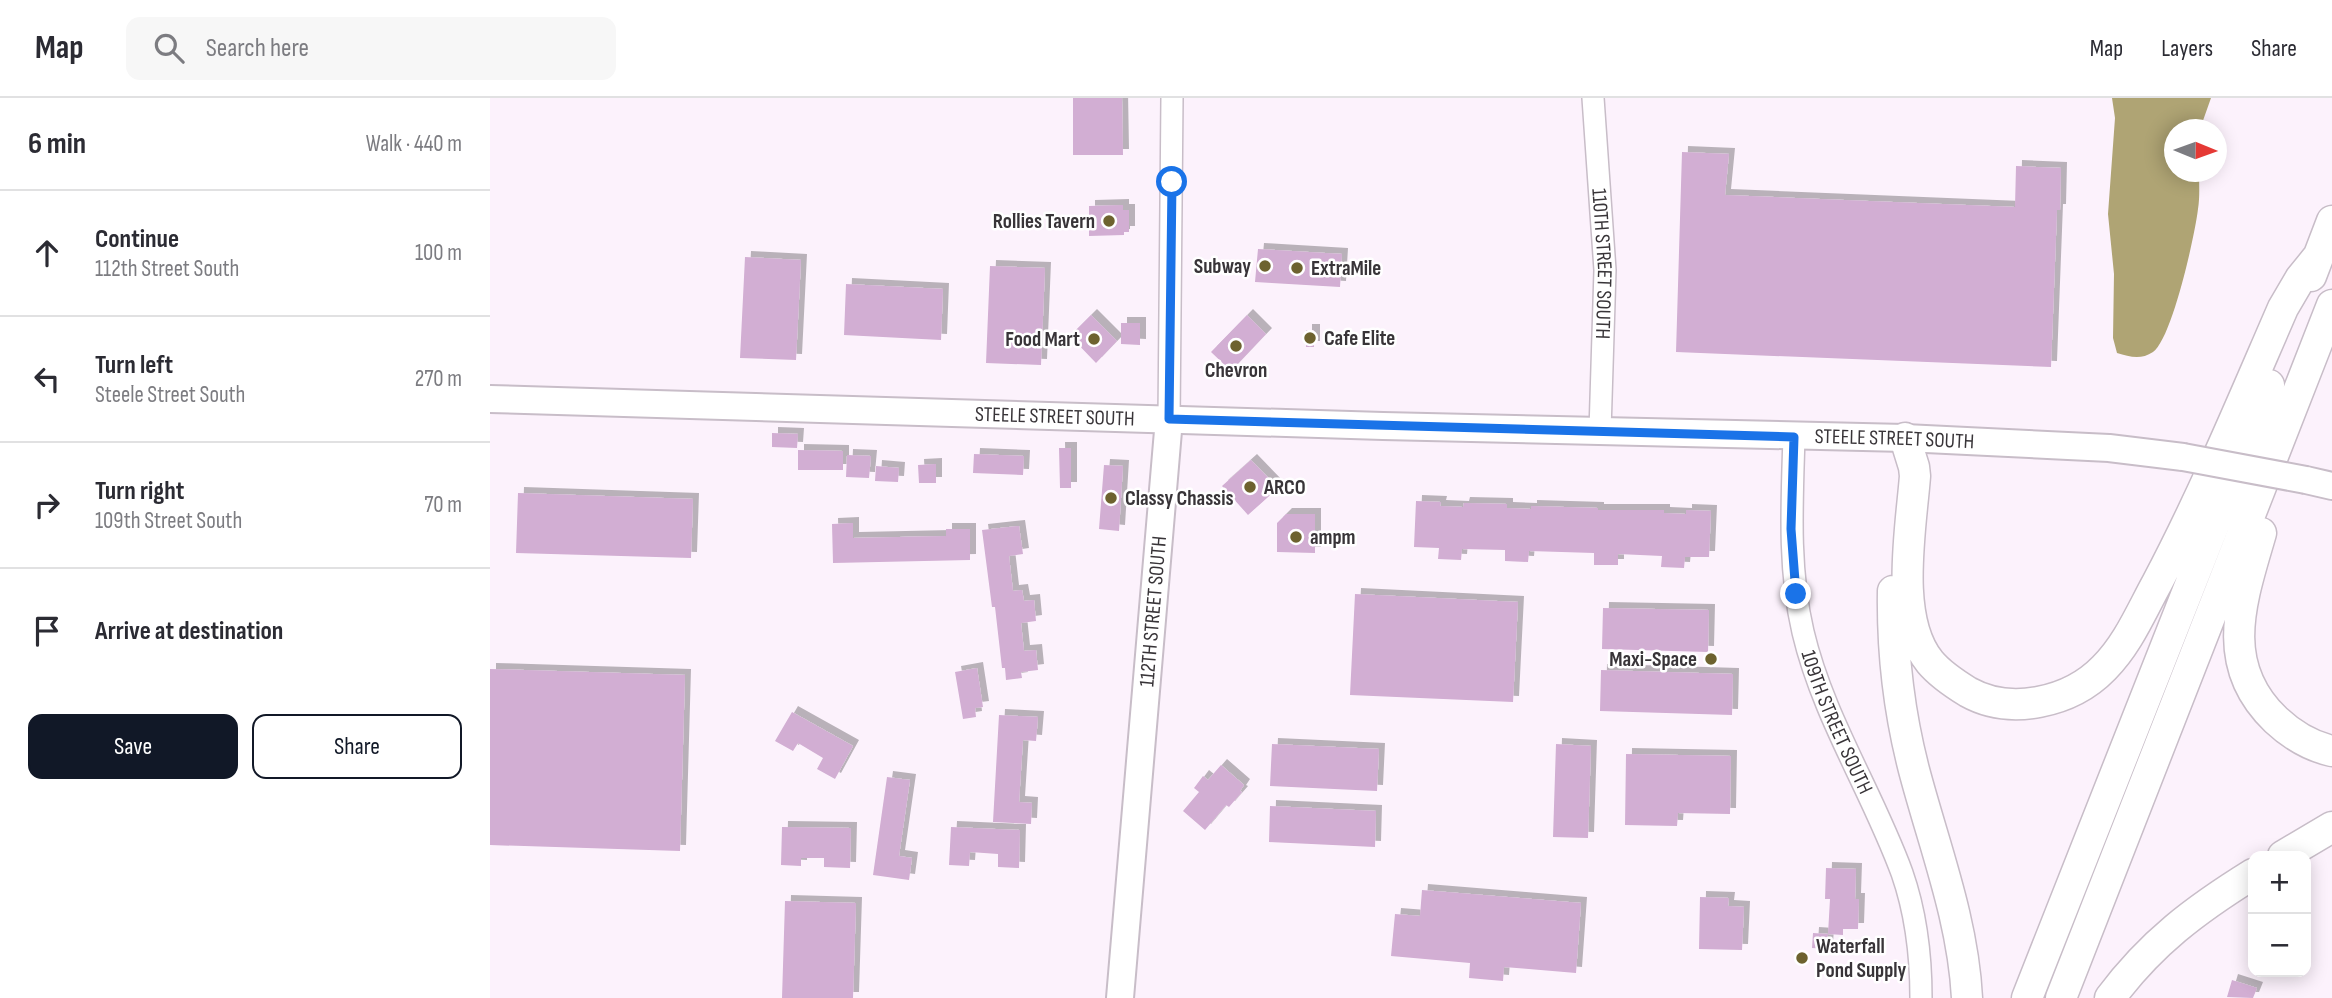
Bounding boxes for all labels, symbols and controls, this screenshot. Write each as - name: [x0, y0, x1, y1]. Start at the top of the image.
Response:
- search box: [126, 17, 616, 80]
- text: Map: [35, 28, 84, 68]
- icon: search: [150, 29, 188, 67]
- text: Search here: [206, 33, 309, 64]
- text: Map: [2090, 34, 2123, 63]
- text: Layers: [2161, 34, 2213, 63]
- text: Share: [2251, 34, 2297, 63]
- north arrow: [2164, 119, 2227, 182]
- text: 6 min: [28, 126, 86, 162]
- text: Walk · 440 m: [366, 130, 462, 158]
- route start: [1156, 166, 1187, 197]
- street label: 110TH STREET SOUTH: [1587, 187, 1618, 340]
- place label: Rollies Tavern: [993, 209, 1095, 234]
- marker: Rollies Tavern: [1101, 213, 1117, 229]
- text: Continue: [95, 224, 179, 255]
- icon: ahead: [28, 234, 66, 272]
- text: 100 m: [415, 239, 462, 267]
- place label: Subway: [1194, 254, 1251, 279]
- text: 112th Street South: [95, 255, 239, 283]
- place label: ExtraMile: [1311, 256, 1381, 281]
- marker: Subway: [1257, 258, 1273, 274]
- marker: ExtraMile: [1289, 260, 1305, 276]
- place label: Cafe Elite: [1324, 326, 1395, 351]
- place label: Food Mart: [1005, 327, 1080, 352]
- marker: Cafe Elite: [1302, 330, 1318, 346]
- marker: Food Mart: [1086, 331, 1102, 347]
- marker: Chevron: [1228, 338, 1244, 354]
- text: Turn left: [95, 350, 173, 381]
- place label: Chevron: [1205, 358, 1267, 383]
- icon: left: [28, 360, 66, 398]
- text: 270 m: [415, 365, 462, 393]
- text: Steele Street South: [95, 381, 245, 409]
- street label: STEELE STREET SOUTH: [975, 401, 1135, 431]
- street label: STEELE STREET SOUTH: [1814, 423, 1975, 454]
- place label: ARCO: [1263, 475, 1306, 500]
- text: Turn right: [95, 476, 184, 507]
- marker: ARCO: [1242, 479, 1258, 495]
- icon: right: [28, 486, 66, 524]
- place label: Classy Chassis: [1125, 486, 1233, 511]
- marker: Classy Chassis: [1103, 490, 1119, 506]
- text: 70 m: [424, 491, 462, 519]
- text: 109th Street South: [95, 507, 242, 535]
- place label: ampm: [1310, 525, 1356, 550]
- marker: ampm: [1288, 529, 1304, 545]
- street label: 112TH STREET SOUTH: [1134, 535, 1172, 688]
- route end: [1780, 578, 1811, 609]
- icon: arrive: [28, 612, 66, 650]
- text: Arrive at destination: [95, 616, 283, 647]
- place label: Maxi-Space: [1609, 647, 1697, 672]
- street label: 109TH STREET SOUTH: [1796, 647, 1878, 798]
- marker: Maxi-Space: [1703, 651, 1719, 667]
- button: Save: [28, 714, 238, 779]
- button: Share: [252, 714, 462, 779]
- map controls: [2248, 851, 2311, 977]
- button: +: [2248, 851, 2311, 914]
- button: −: [2248, 914, 2311, 977]
- place label: Waterfall Pond Supply: [1816, 934, 1907, 983]
- marker: Waterfall Pond Supply: [1794, 950, 1810, 966]

